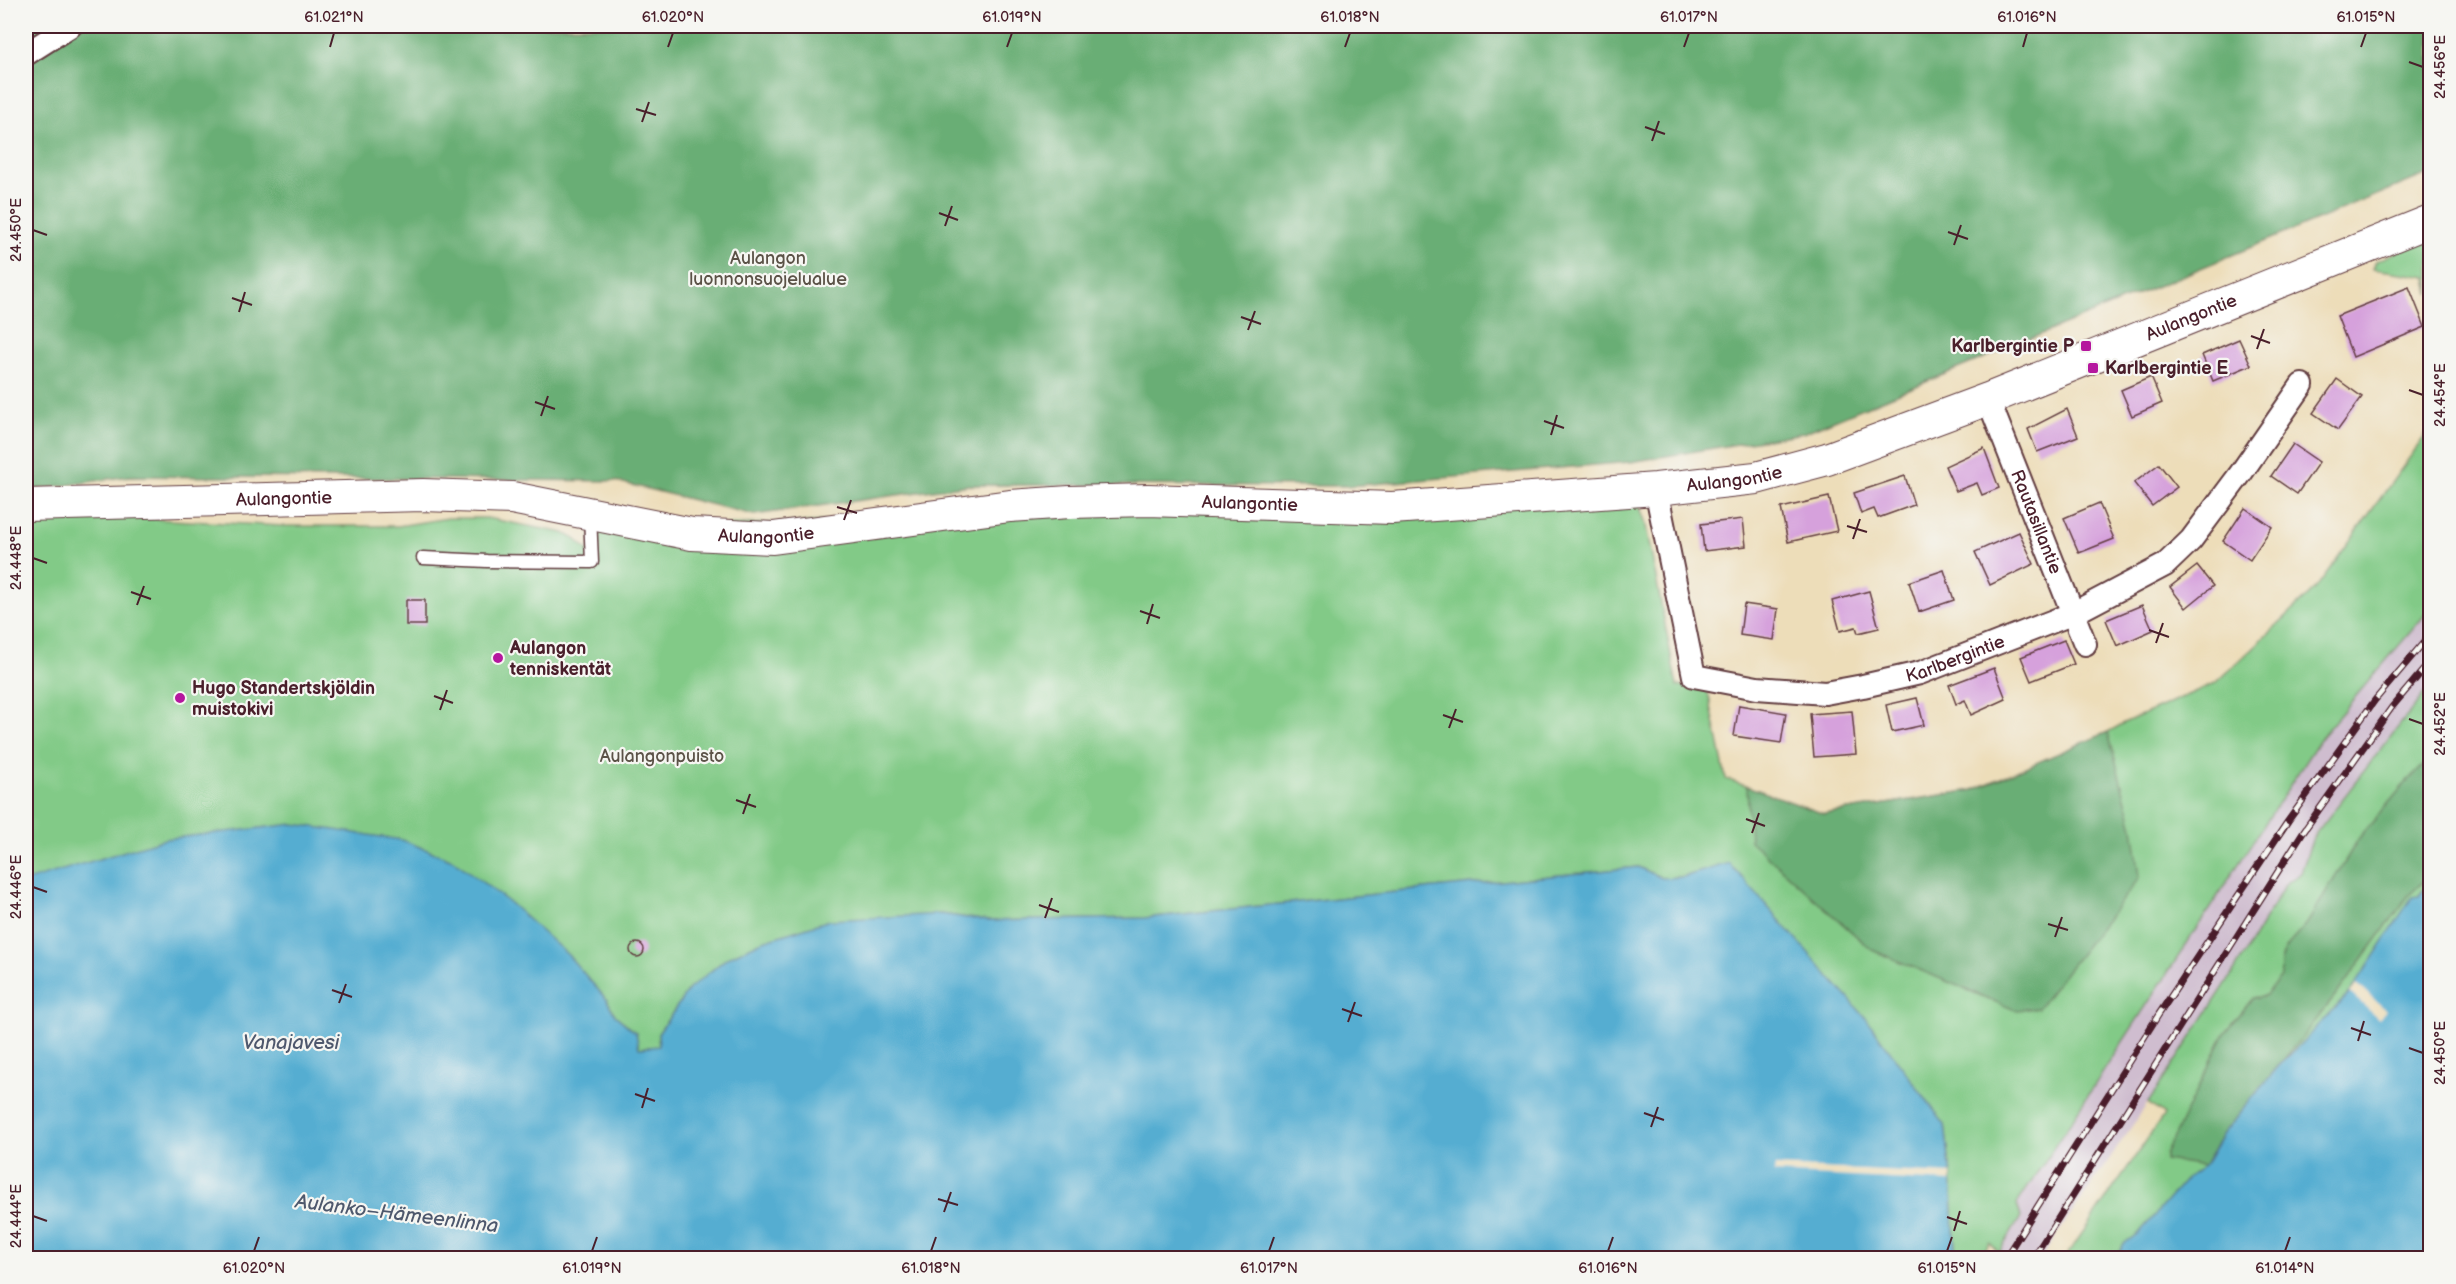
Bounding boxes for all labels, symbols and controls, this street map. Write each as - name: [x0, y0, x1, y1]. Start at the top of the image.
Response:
- text: 61.021°N: [304, 8, 364, 27]
- text: 61.020°N: [642, 8, 704, 27]
- text: 61.019°N: [982, 8, 1042, 27]
- text: 61.018°N: [1320, 8, 1380, 27]
- text: 61.017°N: [1660, 8, 1718, 27]
- text: 61.016°N: [1997, 8, 2057, 27]
- text: 61.015°N: [2336, 8, 2396, 27]
- text: 24.456°E: [2431, 35, 2450, 99]
- text: 24.450°E: [7, 198, 26, 262]
- park label: Aulangon luonnonsuojelualue: [689, 248, 847, 290]
- street label: Aulangontie: [2143, 290, 2240, 345]
- place label: Karlbergintie P: [1951, 336, 2075, 357]
- marker: Karlbergintie P: [2079, 339, 2093, 353]
- place label: Karlbergintie E: [2105, 358, 2228, 379]
- marker: Karlbergintie E: [2086, 361, 2100, 375]
- text: 24.454°E: [2431, 363, 2450, 427]
- street label: Aulangontie: [1686, 461, 1785, 497]
- street label: Rautasillantie: [2006, 467, 2066, 577]
- street label: Aulangontie: [235, 487, 333, 511]
- street label: Aulangontie: [1201, 492, 1299, 516]
- street label: Aulangontie: [717, 523, 816, 549]
- text: 24.448°E: [7, 526, 26, 590]
- street label: Karlbergintie: [1904, 631, 2008, 687]
- place label: Aulangon tenniskentät: [509, 638, 611, 680]
- marker: Aulangon tenniskentät: [491, 651, 505, 665]
- place label: Hugo Standertskjöldin muistokivi: [192, 678, 375, 720]
- marker: Hugo Standertskjöldin muistokivi: [173, 691, 187, 705]
- text: 24.452°E: [2431, 692, 2450, 756]
- park label: Aulangonpuisto: [600, 746, 724, 767]
- text: 24.446°E: [7, 855, 26, 919]
- text: 24.450°E: [2431, 1021, 2450, 1085]
- water label: Vanajavesi: [243, 1031, 341, 1055]
- text: 24.444°E: [7, 1184, 26, 1248]
- water label: Aulanko–Hämeenlinna: [293, 1190, 500, 1238]
- text: 61.020°N: [223, 1259, 285, 1278]
- text: 61.019°N: [562, 1259, 622, 1278]
- text: 61.018°N: [901, 1259, 961, 1278]
- text: 61.017°N: [1240, 1259, 1298, 1278]
- text: 61.016°N: [1578, 1259, 1638, 1278]
- text: 61.015°N: [1917, 1259, 1977, 1278]
- text: 61.014°N: [2255, 1259, 2315, 1278]

